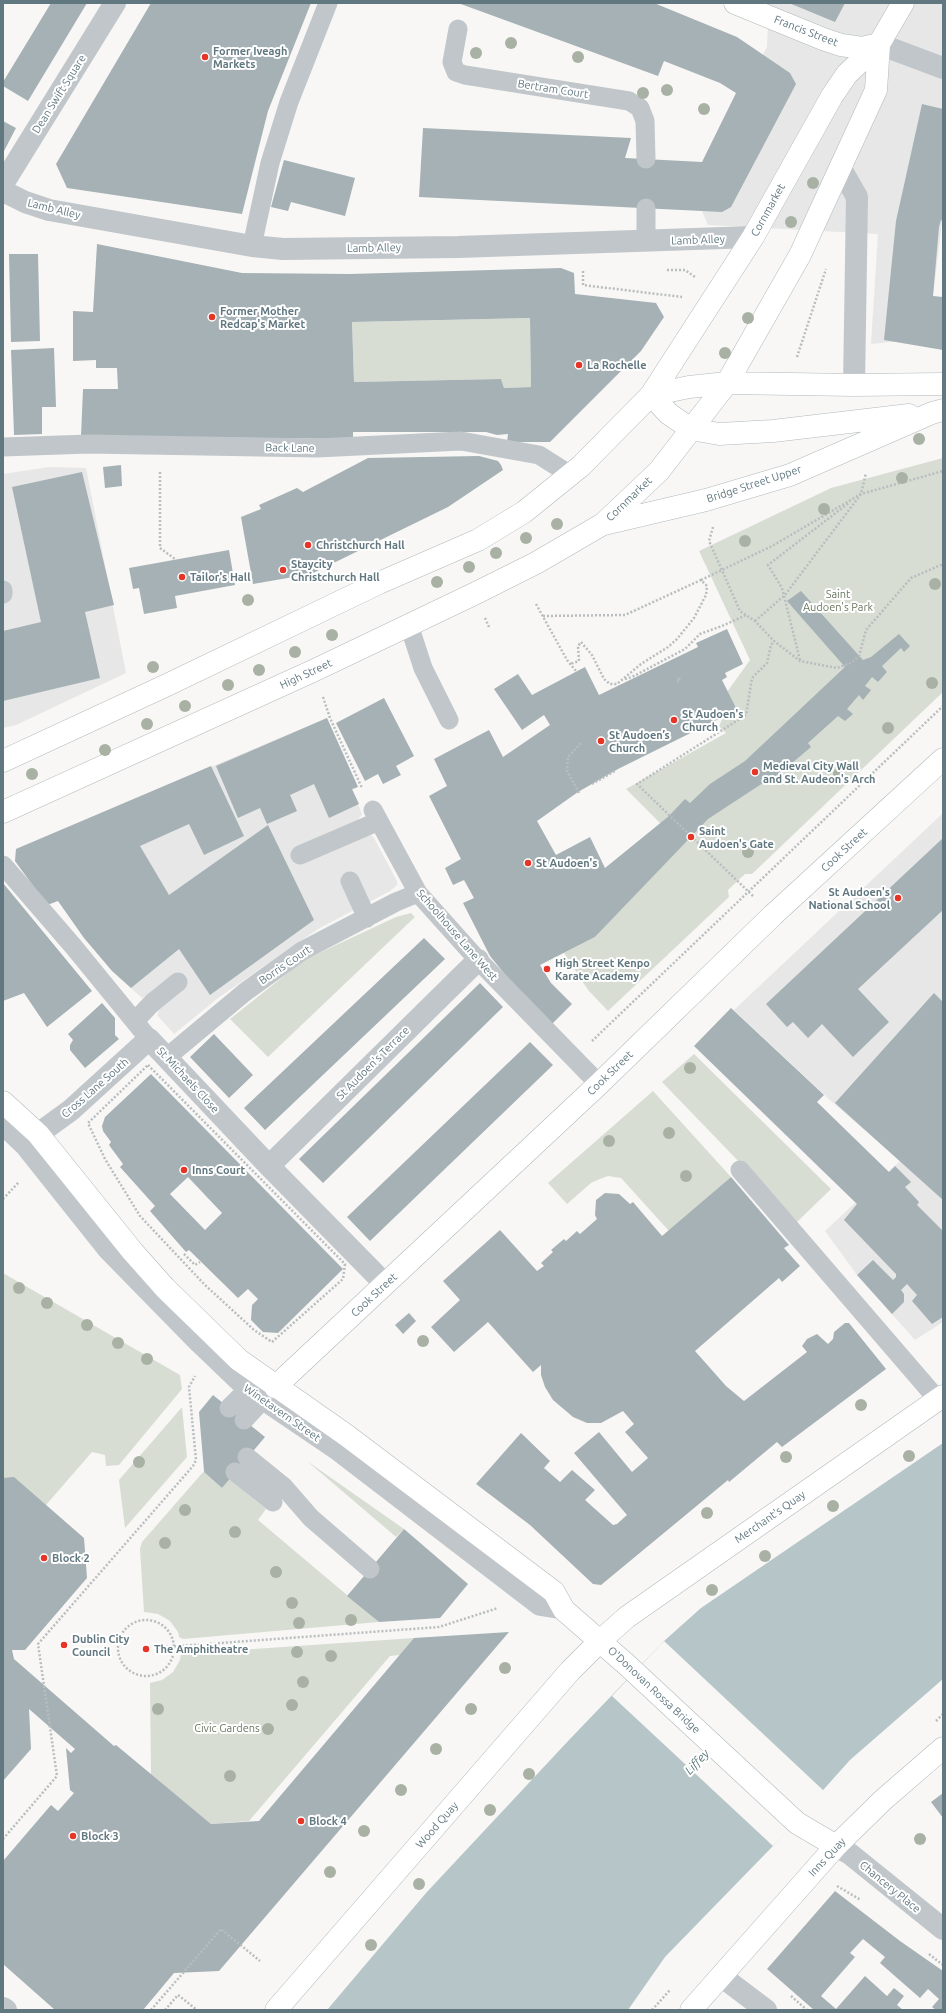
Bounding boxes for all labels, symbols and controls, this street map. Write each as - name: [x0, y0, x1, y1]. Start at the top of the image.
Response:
- street label: Francis Street: [772, 13, 840, 49]
- place label: Former Iveagh Markets: [213, 44, 287, 70]
- street label: Dean Swift Square: [29, 52, 89, 136]
- marker: Former Iveagh Markets: [200, 52, 210, 62]
- street label: Bertram Court: [517, 77, 589, 101]
- street label: Cornmarket: [748, 181, 788, 239]
- street label: Lamb Alley: [26, 196, 82, 222]
- street label: Lamb Alley: [671, 232, 725, 248]
- street label: Lamb Alley: [347, 241, 401, 255]
- place label: Former Mother Redcap's Market: [220, 304, 305, 330]
- marker: Former Mother Redcap's Market: [207, 312, 217, 322]
- place label: La Rochelle: [587, 358, 647, 372]
- marker: La Rochelle: [574, 360, 584, 370]
- street label: Back Lane: [265, 441, 315, 455]
- street label: Bridge Street Upper: [705, 462, 803, 506]
- street label: Cornmarket: [603, 474, 655, 524]
- place label: Christchurch Hall: [316, 538, 405, 552]
- marker: Christchurch Hall: [303, 540, 313, 550]
- place label: Staycity Christchurch Hall: [291, 557, 380, 583]
- marker: Staycity Christchurch Hall: [278, 565, 288, 575]
- place label: Tailor's Hall: [190, 570, 250, 584]
- marker: Tailor's Hall: [177, 572, 187, 582]
- park label: Saint Audoen's Park: [803, 587, 873, 613]
- street label: High Street: [278, 656, 334, 692]
- place label: St Audoen's Church: [682, 707, 743, 733]
- marker: St Audoen's Church: [669, 715, 679, 725]
- place label: St Audoen’s Church: [609, 728, 670, 754]
- marker: St Audoen’s Church: [596, 736, 606, 746]
- place label: Medieval City Wall and St. Audeon's Arch: [763, 759, 876, 785]
- marker: Medieval City Wall and St. Audeon's Arch: [750, 767, 760, 777]
- place label: Saint Audoen's Gate: [699, 824, 774, 850]
- street label: Cook Street: [818, 825, 870, 875]
- marker: Saint Audoen's Gate: [686, 832, 696, 842]
- place label: St Audoen's: [536, 856, 597, 870]
- marker: St Audoen's: [523, 858, 533, 868]
- place label: St Audoen's National School: [808, 885, 890, 911]
- street label: Schoolhouse Lane West: [414, 887, 500, 983]
- marker: St Audoen's National School: [893, 893, 903, 903]
- street label: Borris Court: [257, 943, 313, 987]
- place label: High Street Kenpo Karate Academy: [555, 956, 650, 982]
- marker: High Street Kenpo Karate Academy: [542, 964, 552, 974]
- street label: St Audoen's Terrace: [334, 1024, 412, 1102]
- street label: St Michaels Close: [154, 1044, 222, 1116]
- street label: Cook Street: [584, 1048, 636, 1098]
- street label: Cross Lane South: [59, 1055, 131, 1121]
- place label: Inns Court: [192, 1163, 245, 1177]
- marker: Inns Court: [179, 1165, 189, 1175]
- street label: Cook Street: [348, 1270, 400, 1320]
- street label: Winetavern Street: [241, 1382, 323, 1444]
- street label: Merchant's Quay: [732, 1488, 808, 1546]
- place label: Block 2: [52, 1551, 90, 1565]
- marker: Block 2: [39, 1553, 49, 1563]
- place label: Dublin City Council: [72, 1632, 129, 1658]
- marker: Dublin City Council: [59, 1640, 69, 1650]
- place label: The Amphitheatre: [154, 1642, 248, 1656]
- marker: The Amphitheatre: [141, 1644, 151, 1654]
- street label: O'Donovan Rossa Bridge: [605, 1644, 703, 1736]
- park label: Civic Gardens: [194, 1721, 260, 1735]
- water label: Liffey: [682, 1746, 712, 1778]
- street label: Wood Quay: [413, 1799, 461, 1851]
- place label: Block 4: [309, 1814, 347, 1828]
- marker: Block 4: [296, 1816, 306, 1826]
- place label: Block 3: [81, 1829, 119, 1843]
- marker: Block 3: [68, 1831, 78, 1841]
- street label: Inns Quay: [806, 1835, 848, 1879]
- street label: Chancery Place: [857, 1858, 923, 1916]

